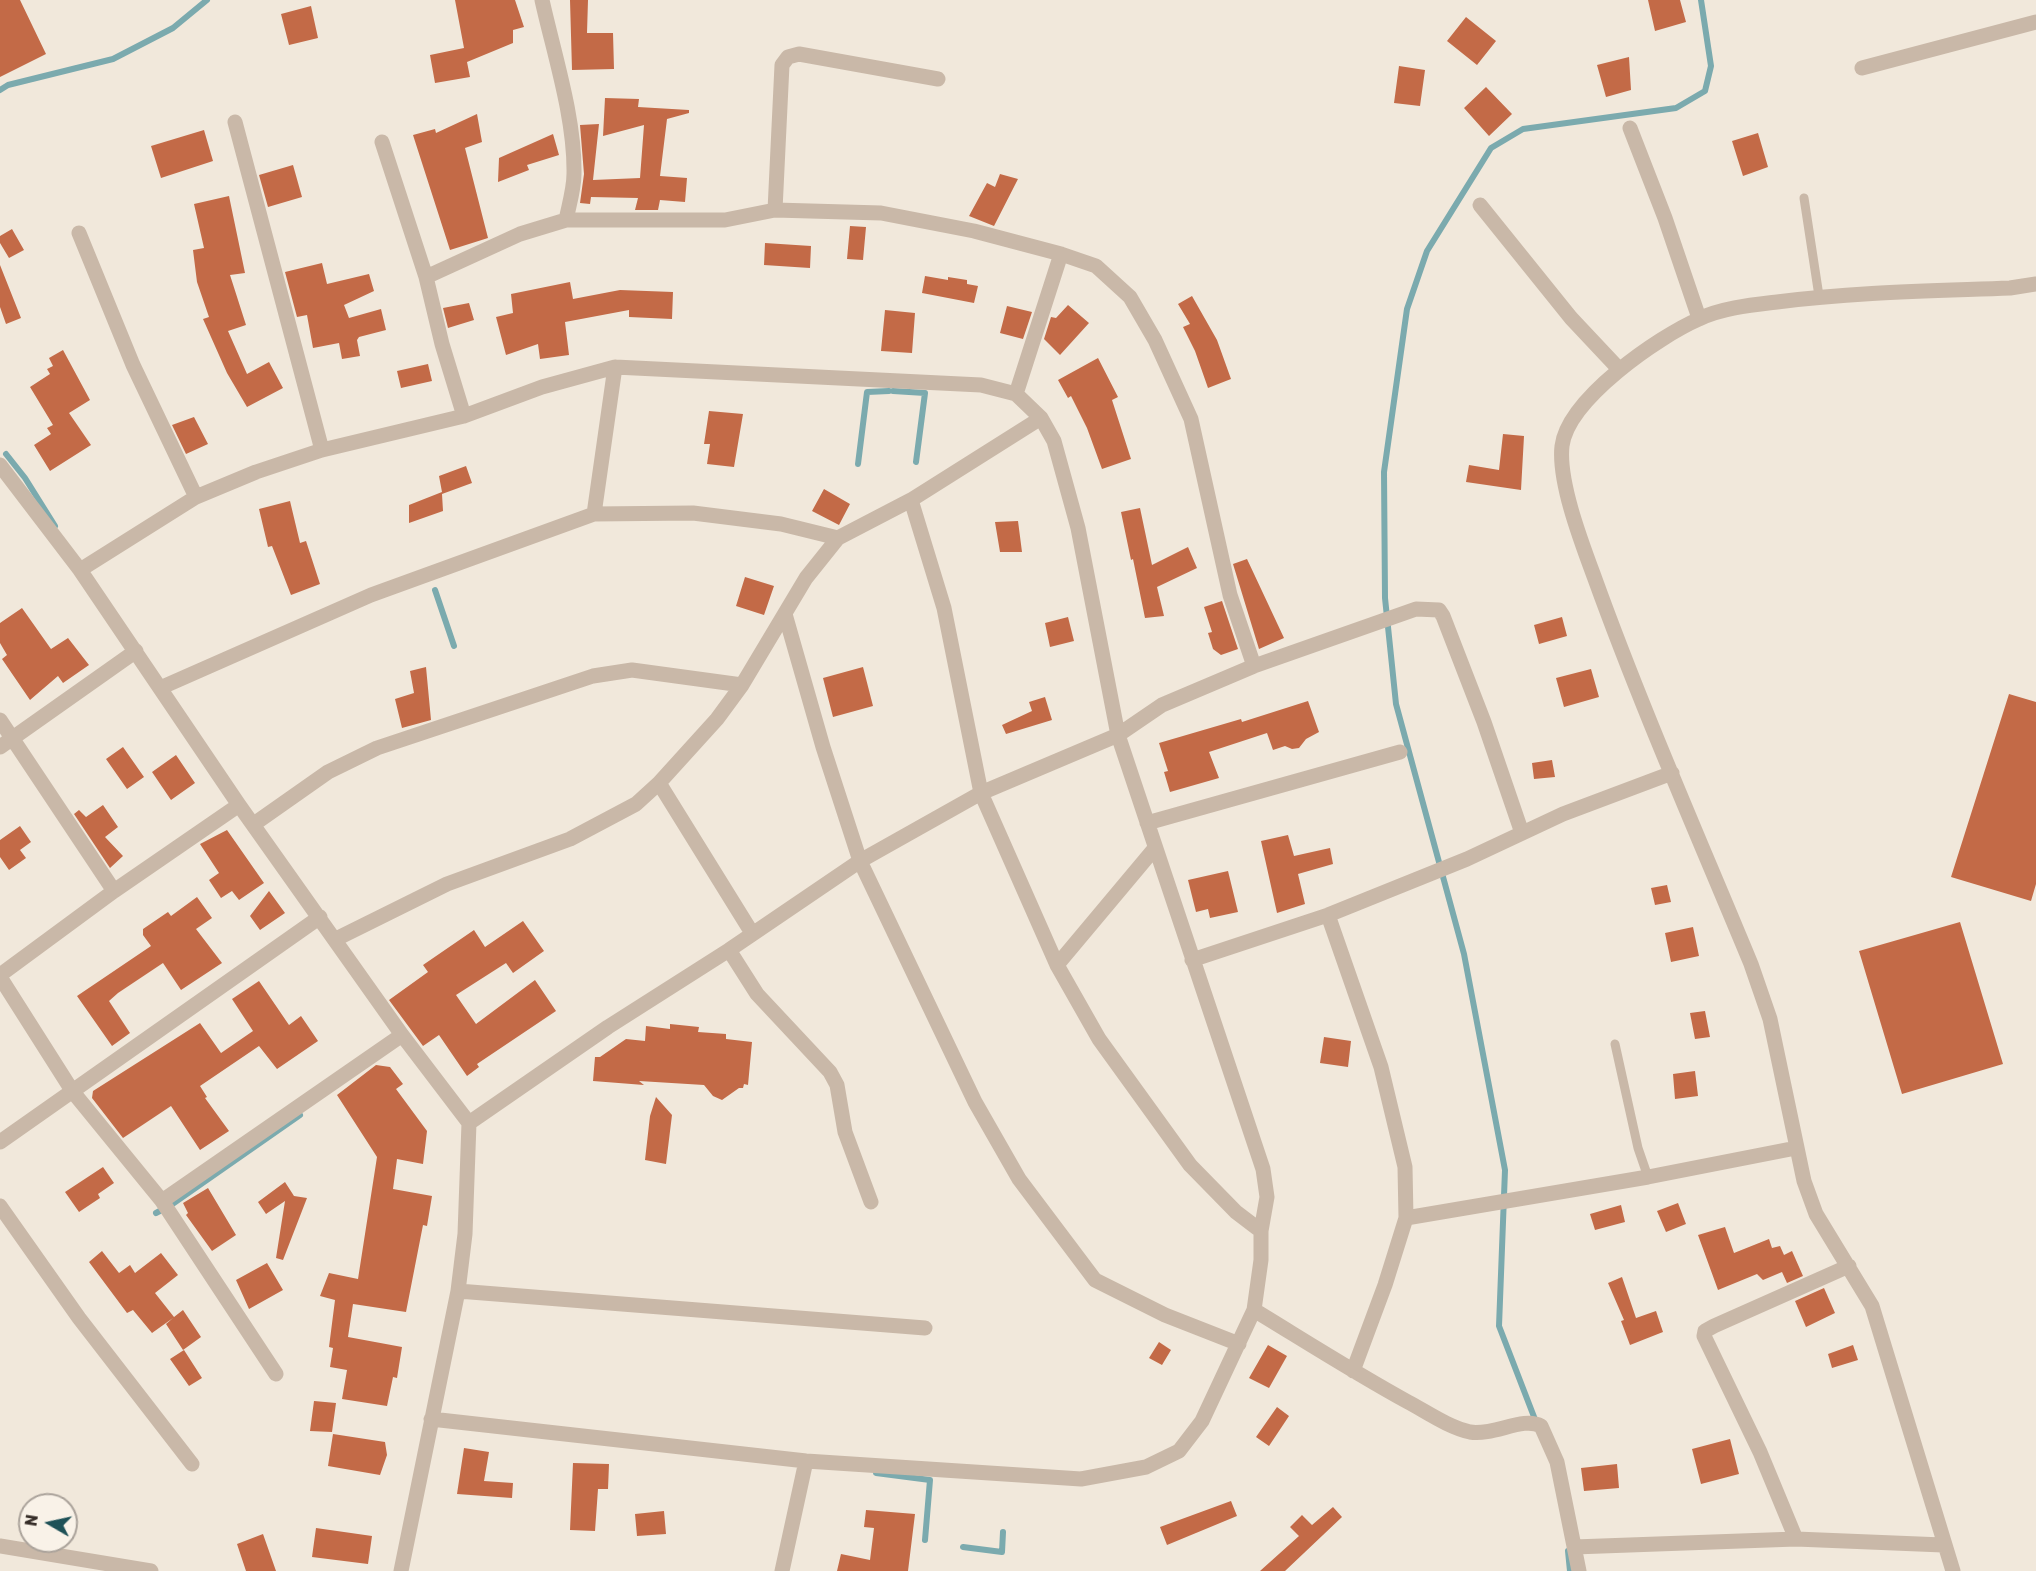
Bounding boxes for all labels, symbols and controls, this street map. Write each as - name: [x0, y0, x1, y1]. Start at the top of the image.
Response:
- north arrow: [18, 1493, 78, 1553]
- text: N: [21, 1513, 42, 1528]

